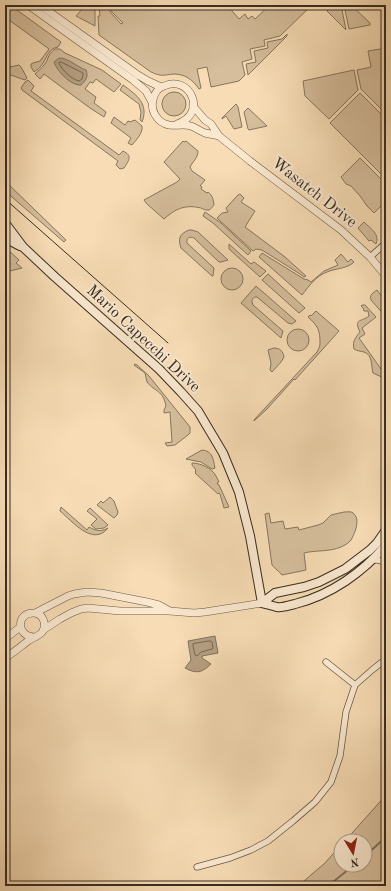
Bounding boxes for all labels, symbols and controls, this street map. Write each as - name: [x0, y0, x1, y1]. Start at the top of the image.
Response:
- street label: Wasatch Drive: [269, 155, 359, 231]
- street label: Mario Capecchi Drive: [83, 282, 203, 396]
- north arrow: [333, 833, 373, 873]
- text: N: [349, 855, 360, 868]

